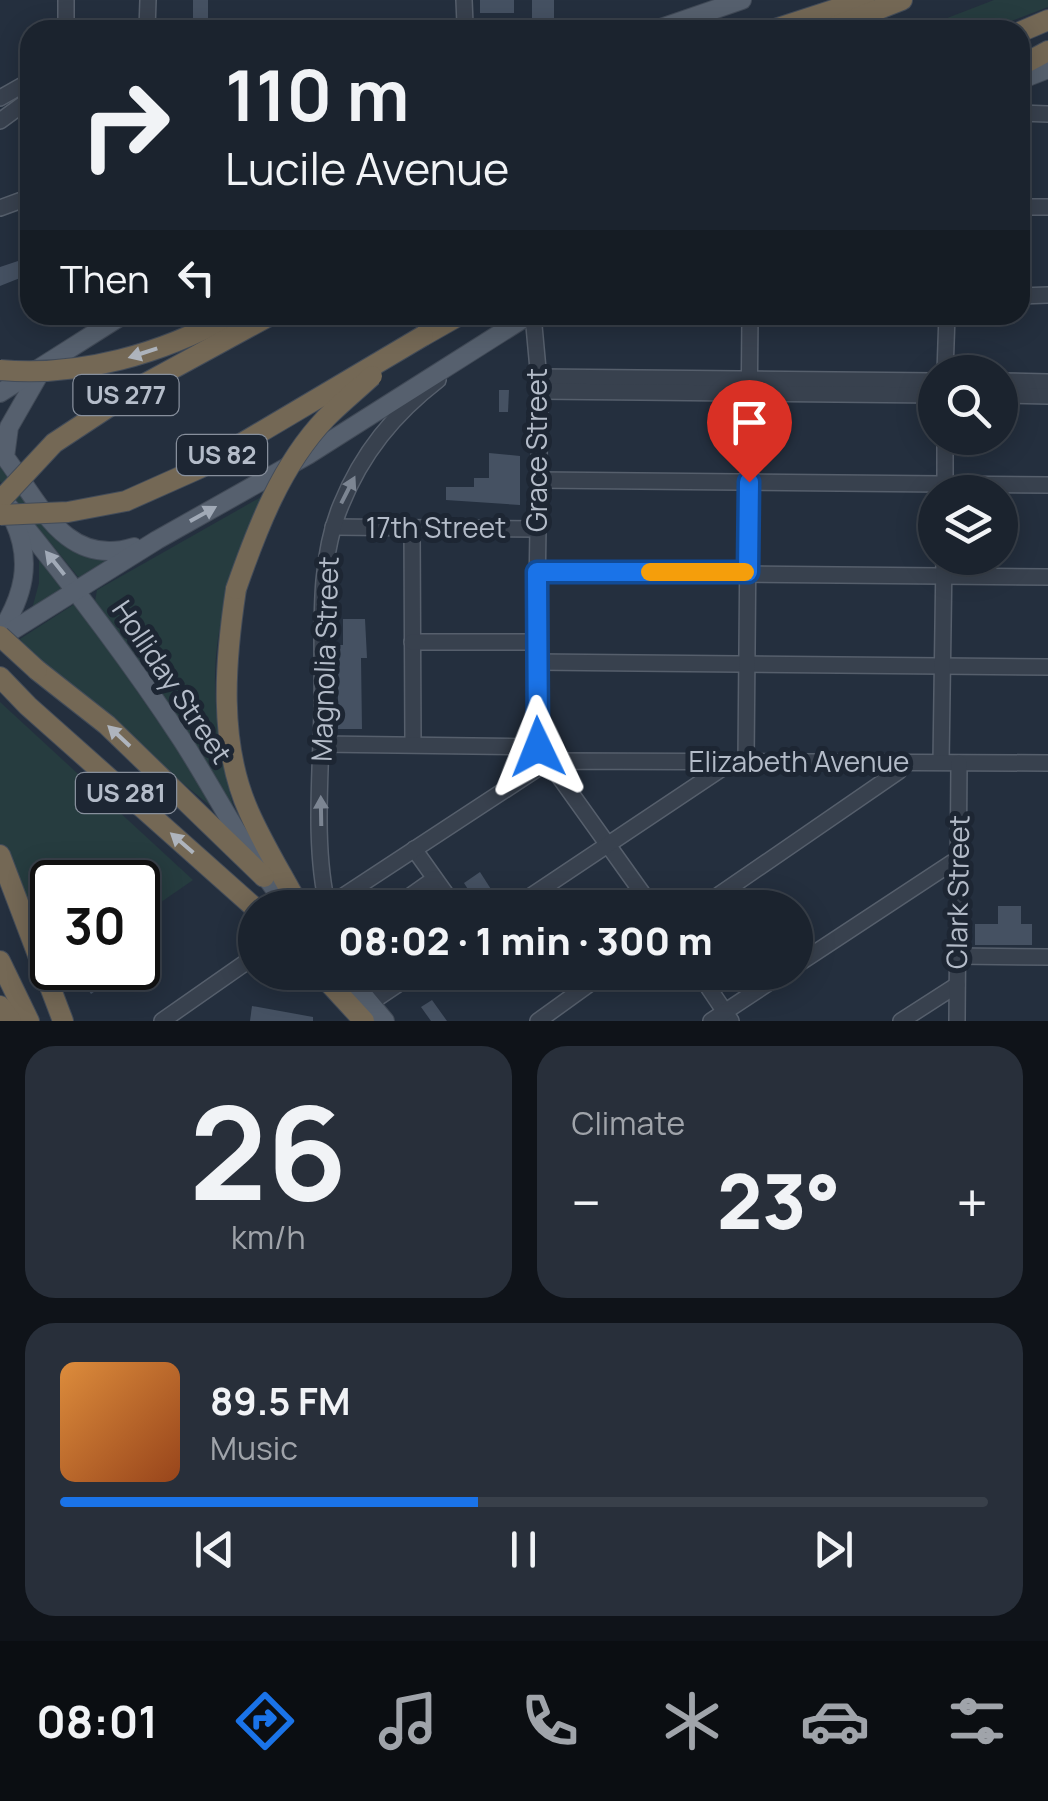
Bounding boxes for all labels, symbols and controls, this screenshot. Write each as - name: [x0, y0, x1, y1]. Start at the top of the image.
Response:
- text: 110 m: [225, 46, 409, 142]
- icon: right: [60, 60, 190, 190]
- text: Lucile Avenue: [225, 137, 509, 199]
- icon: left: [169, 250, 224, 305]
- text: Then: [60, 252, 149, 304]
- one-way arrow: [128, 347, 158, 362]
- map controls: [918, 355, 1018, 575]
- button: search: [918, 355, 1018, 455]
- street label: Grace Street: [517, 368, 555, 532]
- road number: US 277: [74, 375, 178, 415]
- pin: [707, 380, 792, 483]
- icon: arrive: [722, 395, 777, 450]
- road number: US 82: [177, 435, 267, 475]
- one-way arrow: [339, 475, 356, 504]
- button: layers: [918, 475, 1018, 575]
- one-way arrow: [189, 506, 217, 524]
- street label: 17th Street: [366, 508, 506, 546]
- one-way arrow: [44, 551, 65, 577]
- street label: Magnolia Street: [301, 556, 347, 762]
- street label: Holliday Street: [104, 592, 241, 771]
- position arrow: [486, 695, 590, 799]
- one-way arrow: [107, 725, 131, 748]
- street label: Elizabeth Avenue: [689, 742, 909, 780]
- road number: US 281: [76, 773, 176, 813]
- one-way arrow: [313, 794, 329, 826]
- street label: Clark Street: [937, 815, 977, 969]
- one-way arrow: [170, 832, 195, 854]
- speed limit sign: 30: [30, 860, 160, 990]
- text: 08:02 · 1 min · 300 m: [338, 914, 713, 966]
- text: 26: [189, 1061, 347, 1239]
- text: Climate: [572, 1101, 685, 1145]
- text: 23°: [717, 1149, 840, 1252]
- text: −: [572, 1164, 601, 1240]
- text: +: [956, 1164, 988, 1240]
- text: km/h: [231, 1215, 305, 1259]
- text: 89.5 FM: [210, 1374, 351, 1426]
- text: Music: [210, 1426, 298, 1470]
- icon: previous: [187, 1522, 242, 1577]
- icon: pause: [496, 1522, 551, 1577]
- icon: next: [806, 1522, 861, 1577]
- icon: directions: [230, 1686, 300, 1756]
- icon: music: [373, 1686, 443, 1756]
- icon: phone: [515, 1686, 585, 1756]
- icon: climate: [657, 1686, 727, 1756]
- icon: car: [800, 1686, 870, 1756]
- icon: filters: [942, 1686, 1012, 1756]
- text: 08:01: [36, 1690, 158, 1752]

